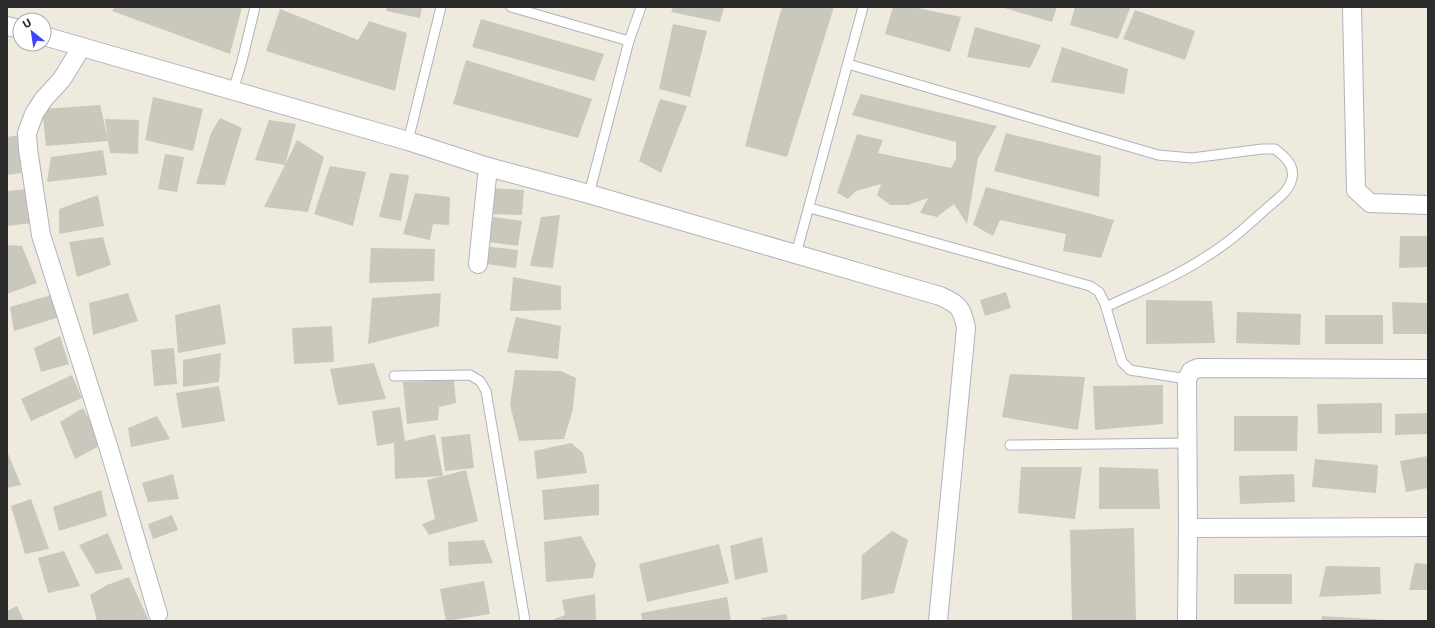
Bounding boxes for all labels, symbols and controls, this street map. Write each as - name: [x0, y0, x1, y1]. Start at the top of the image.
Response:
- north arrow: [12, 12, 52, 52]
- text: U: [20, 15, 33, 31]

